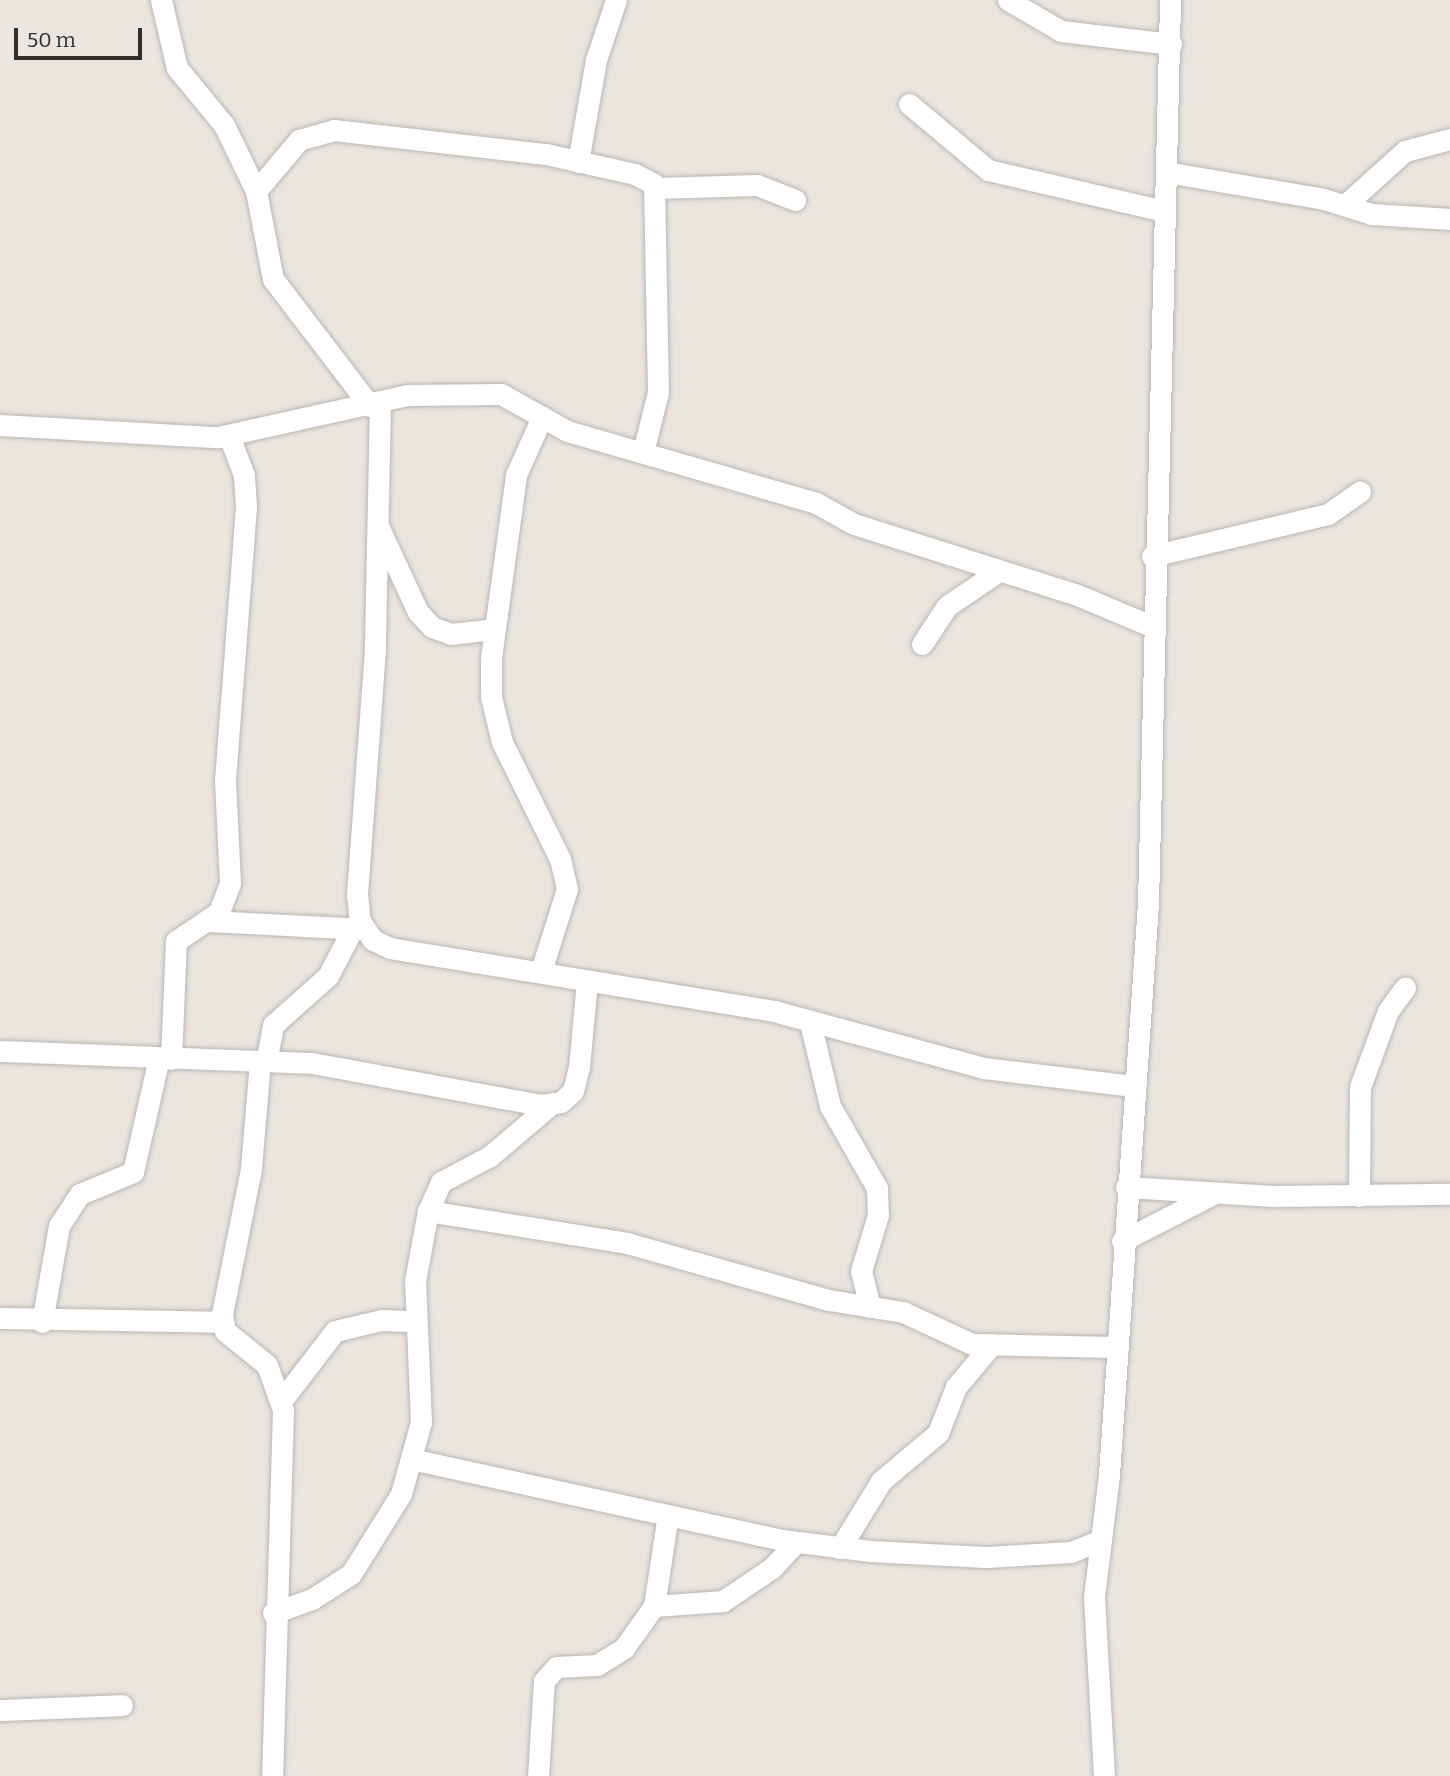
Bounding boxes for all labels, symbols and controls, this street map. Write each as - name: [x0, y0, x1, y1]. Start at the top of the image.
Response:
- scale bar: [18, 14, 145, 58]
- text: 50 m: [27, 27, 76, 53]

